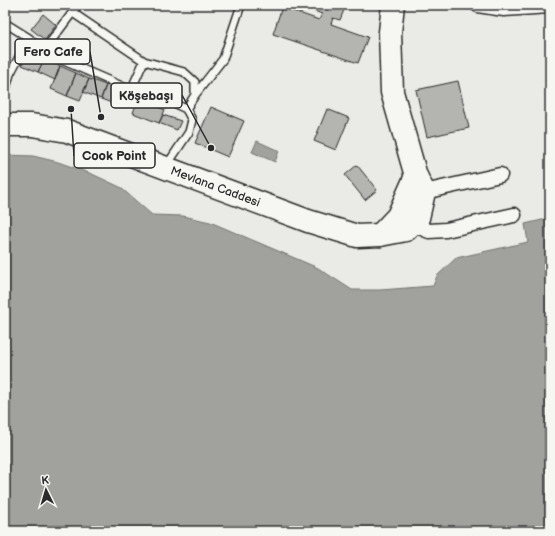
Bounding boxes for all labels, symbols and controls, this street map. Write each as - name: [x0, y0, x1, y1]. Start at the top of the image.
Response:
- callout: Fero Cafe: [15, 39, 90, 64]
- text: Fero Cafe: [23, 44, 83, 60]
- callout: Köşebaşı: [111, 83, 182, 108]
- text: Köşebaşı: [119, 88, 173, 104]
- callout: Cook Point: [74, 143, 155, 168]
- text: Cook Point: [82, 148, 147, 164]
- street label: Mevlana Caddesi: [169, 163, 263, 210]
- north arrow: [26, 470, 66, 510]
- text: K: [41, 474, 50, 487]

